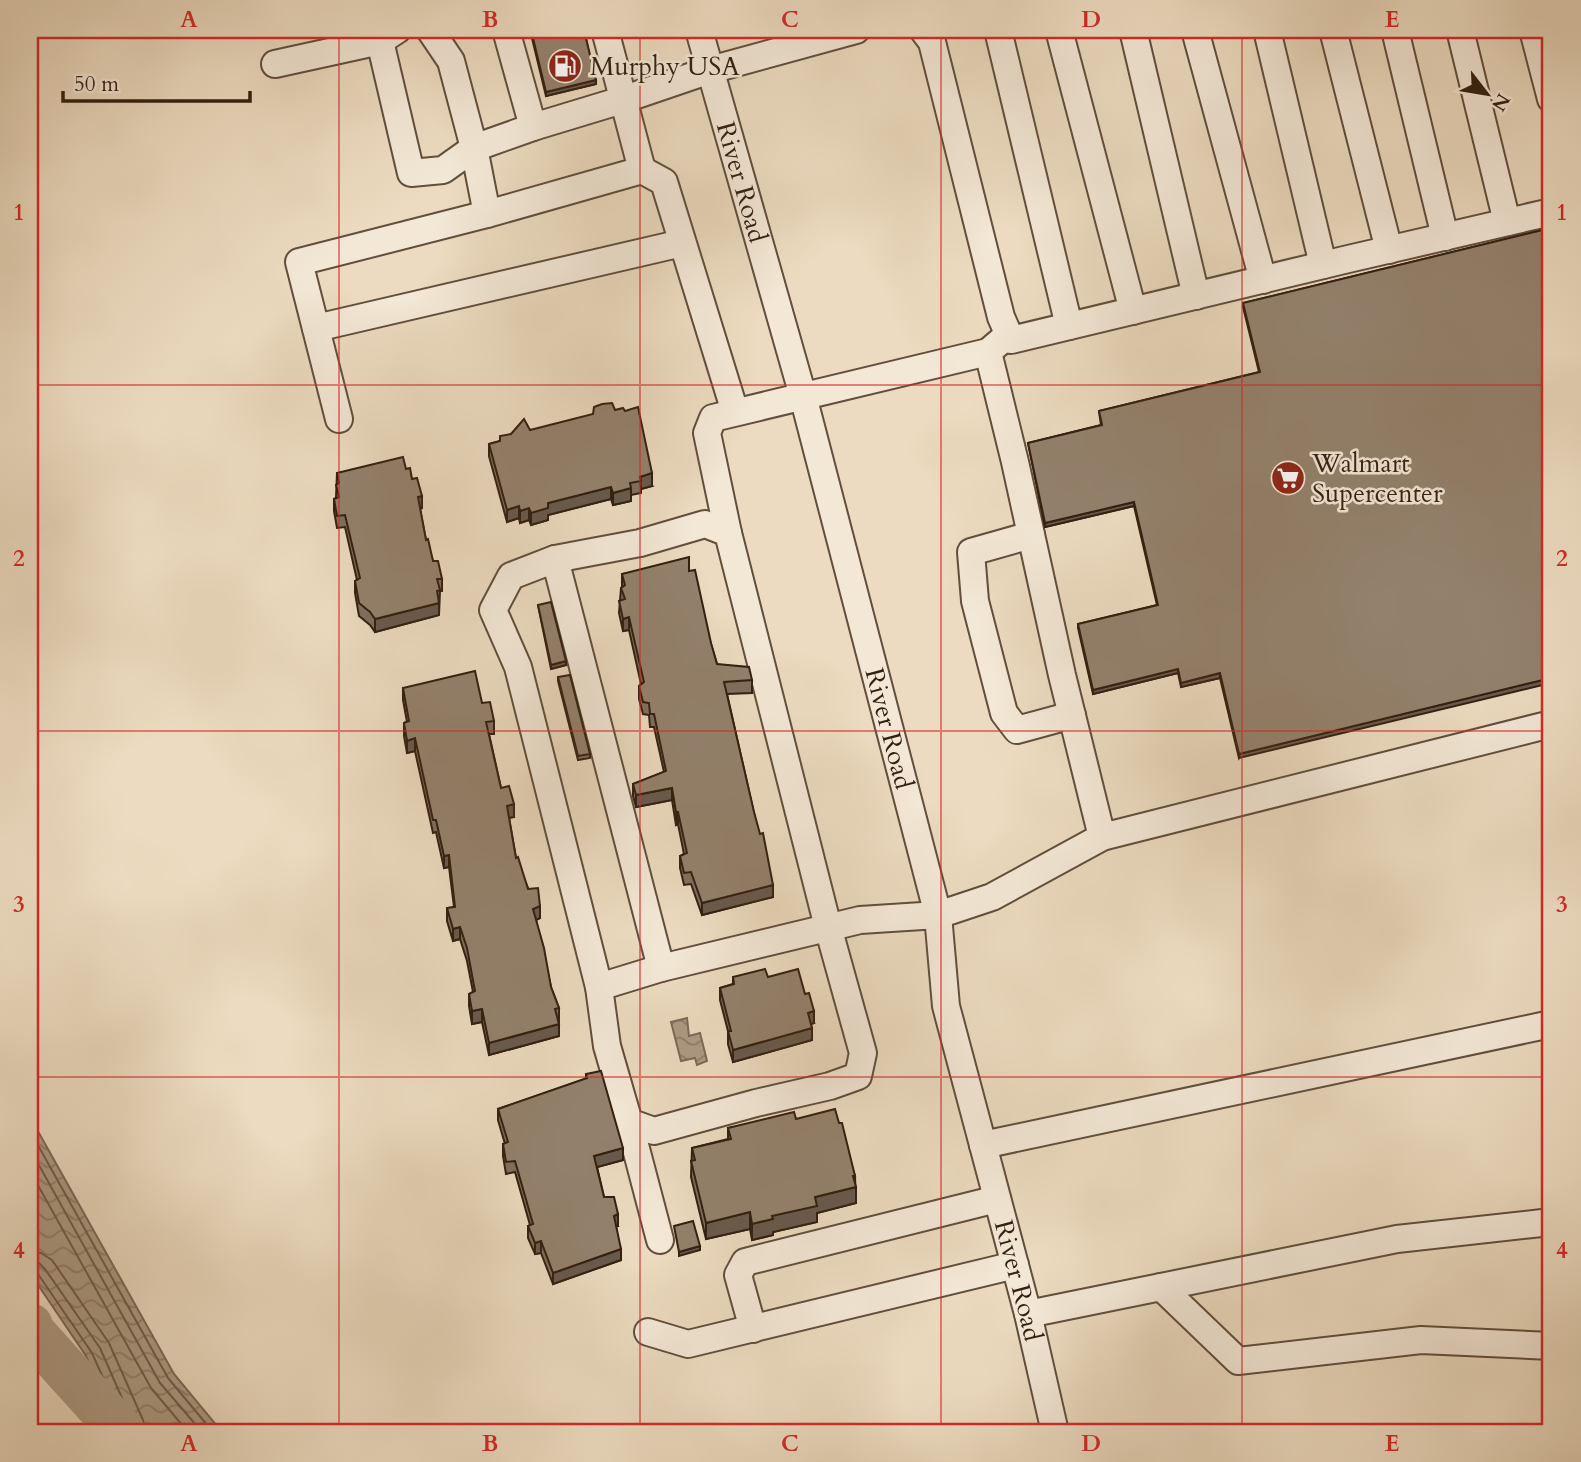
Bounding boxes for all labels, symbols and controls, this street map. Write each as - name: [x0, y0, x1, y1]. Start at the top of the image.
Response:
- text: A: [180, 4, 198, 35]
- text: B: [482, 4, 498, 35]
- text: C: [781, 4, 799, 35]
- text: D: [1081, 4, 1101, 35]
- text: E: [1385, 4, 1399, 35]
- fuel station icon: Murphy USA: [546, 47, 584, 85]
- place label: Murphy USA: [590, 49, 740, 84]
- scale bar: [63, 60, 250, 104]
- north arrow: [1452, 60, 1522, 130]
- text: 50 m: [74, 70, 119, 99]
- text: N: [1485, 88, 1516, 116]
- street label: River Road: [708, 118, 776, 247]
- text: 1: [13, 197, 25, 228]
- text: 1: [1556, 197, 1568, 228]
- place label: Walmart Supercenter: [1311, 446, 1443, 511]
- supermarket icon: Walmart Supercenter: [1269, 459, 1307, 497]
- text: 2: [13, 543, 25, 574]
- text: 2: [1556, 543, 1568, 574]
- street label: River Road: [856, 664, 922, 793]
- text: 3: [13, 889, 25, 920]
- text: 3: [1556, 889, 1568, 920]
- street label: River Road: [986, 1216, 1051, 1345]
- text: 4: [13, 1235, 25, 1266]
- text: 4: [1556, 1235, 1568, 1266]
- text: A: [180, 1428, 198, 1459]
- text: B: [482, 1428, 498, 1459]
- text: C: [781, 1428, 799, 1459]
- text: D: [1081, 1428, 1101, 1459]
- text: E: [1385, 1428, 1399, 1459]

